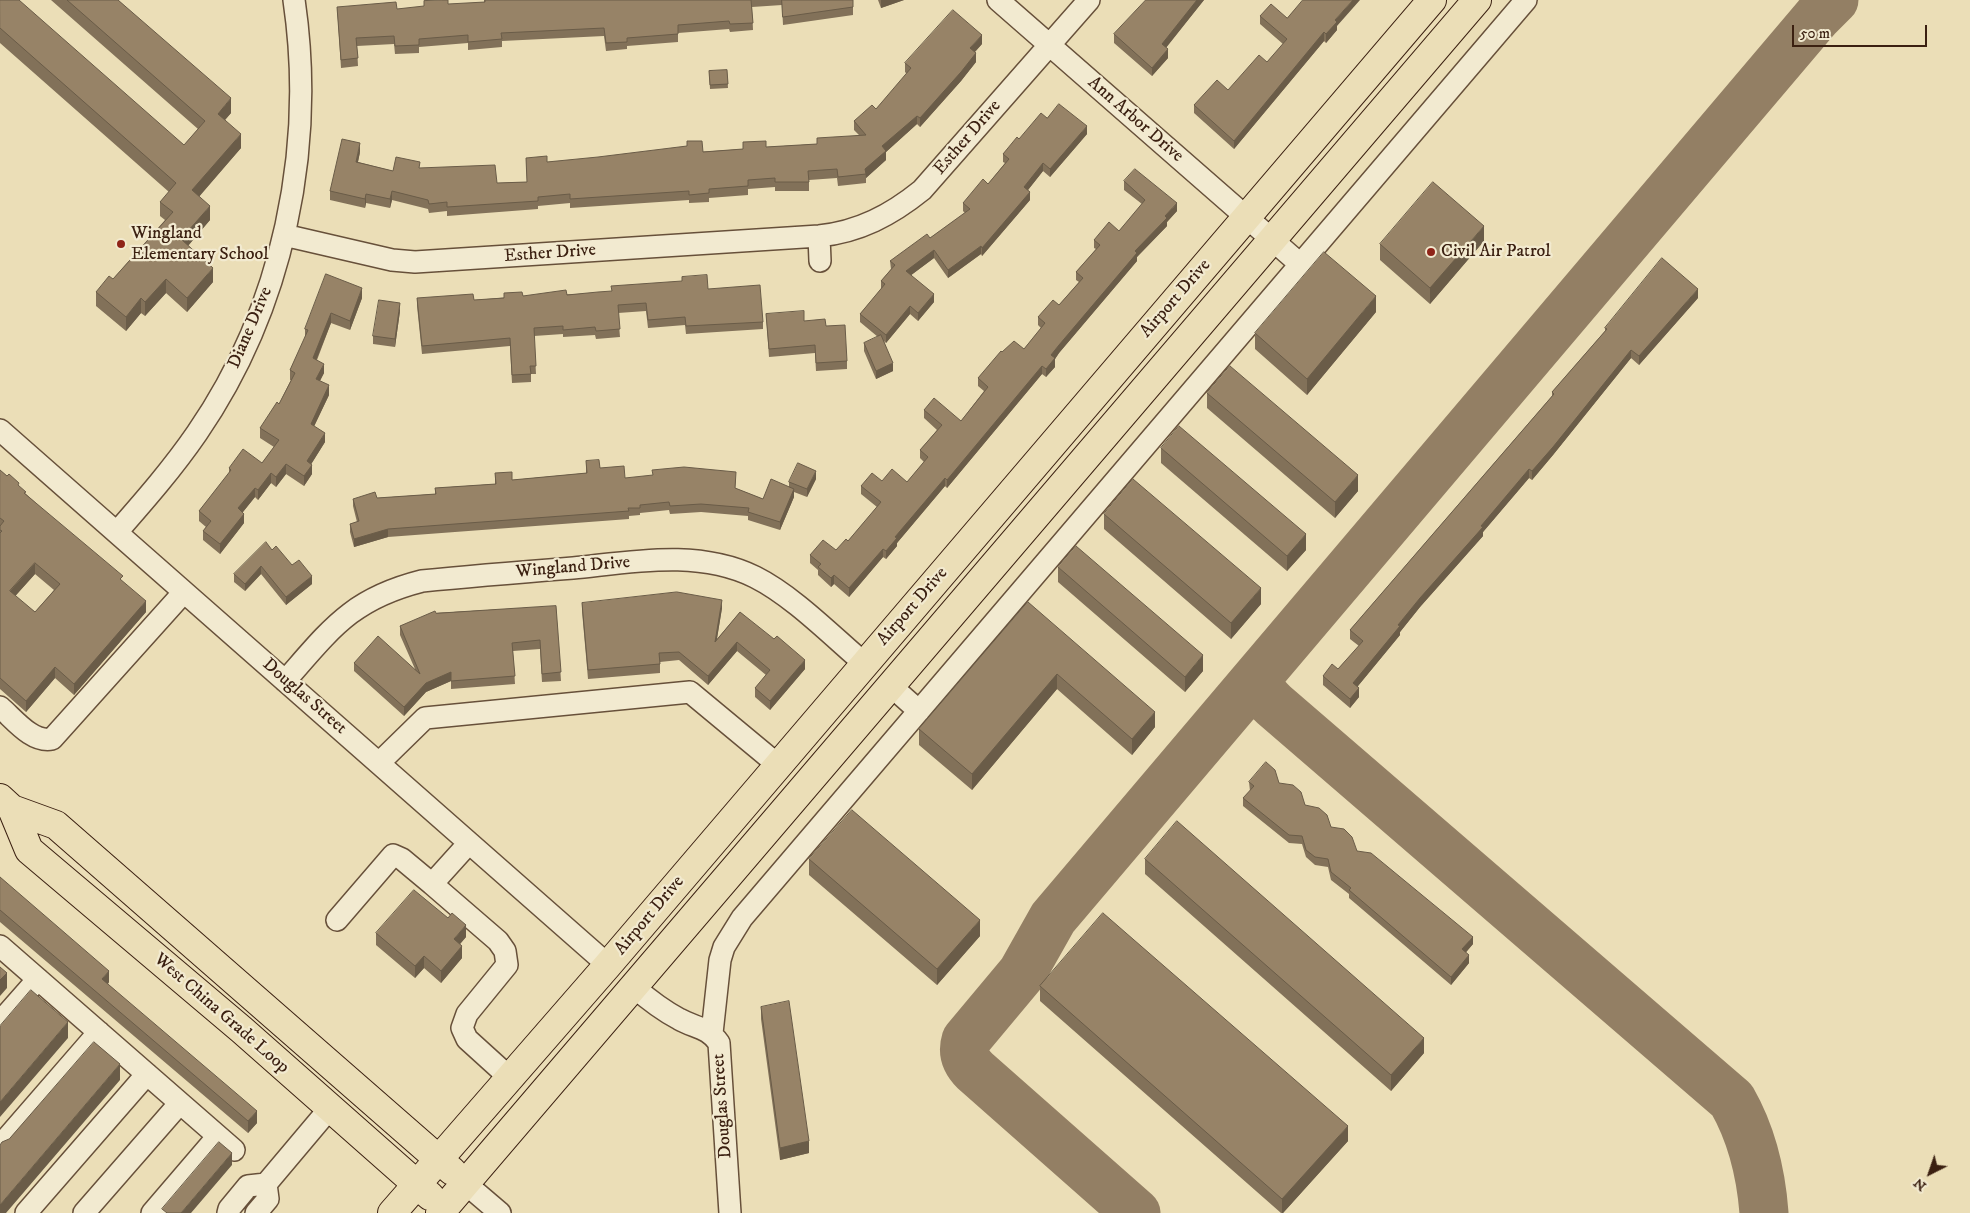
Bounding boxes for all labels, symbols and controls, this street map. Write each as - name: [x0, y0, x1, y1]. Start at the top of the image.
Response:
- scale bar: [1795, 15, 1930, 47]
- text: 50 m: [1800, 24, 1830, 43]
- street label: Ann Arbor Drive: [1083, 72, 1187, 168]
- street label: Esther Drive: [930, 96, 1006, 180]
- place label: Wingland Elementary School: [131, 223, 269, 266]
- marker: Wingland Elementary School: [115, 238, 127, 250]
- street label: Esther Drive: [503, 240, 597, 268]
- place label: Civil Air Patrol: [1441, 241, 1551, 263]
- marker: Civil Air Patrol: [1425, 246, 1437, 258]
- street label: Airport Drive: [1136, 255, 1216, 343]
- street label: Diane Drive: [224, 284, 278, 372]
- street label: Wingland Drive: [515, 552, 631, 584]
- street label: Airport Drive: [873, 563, 953, 651]
- street label: Douglas Street: [257, 654, 351, 740]
- street label: Airport Drive: [611, 872, 689, 960]
- street label: West China Grade Loop: [149, 949, 293, 1079]
- street label: Douglas Street: [709, 1053, 737, 1159]
- north arrow: [1905, 1148, 1955, 1198]
- text: N: [1910, 1174, 1930, 1195]

